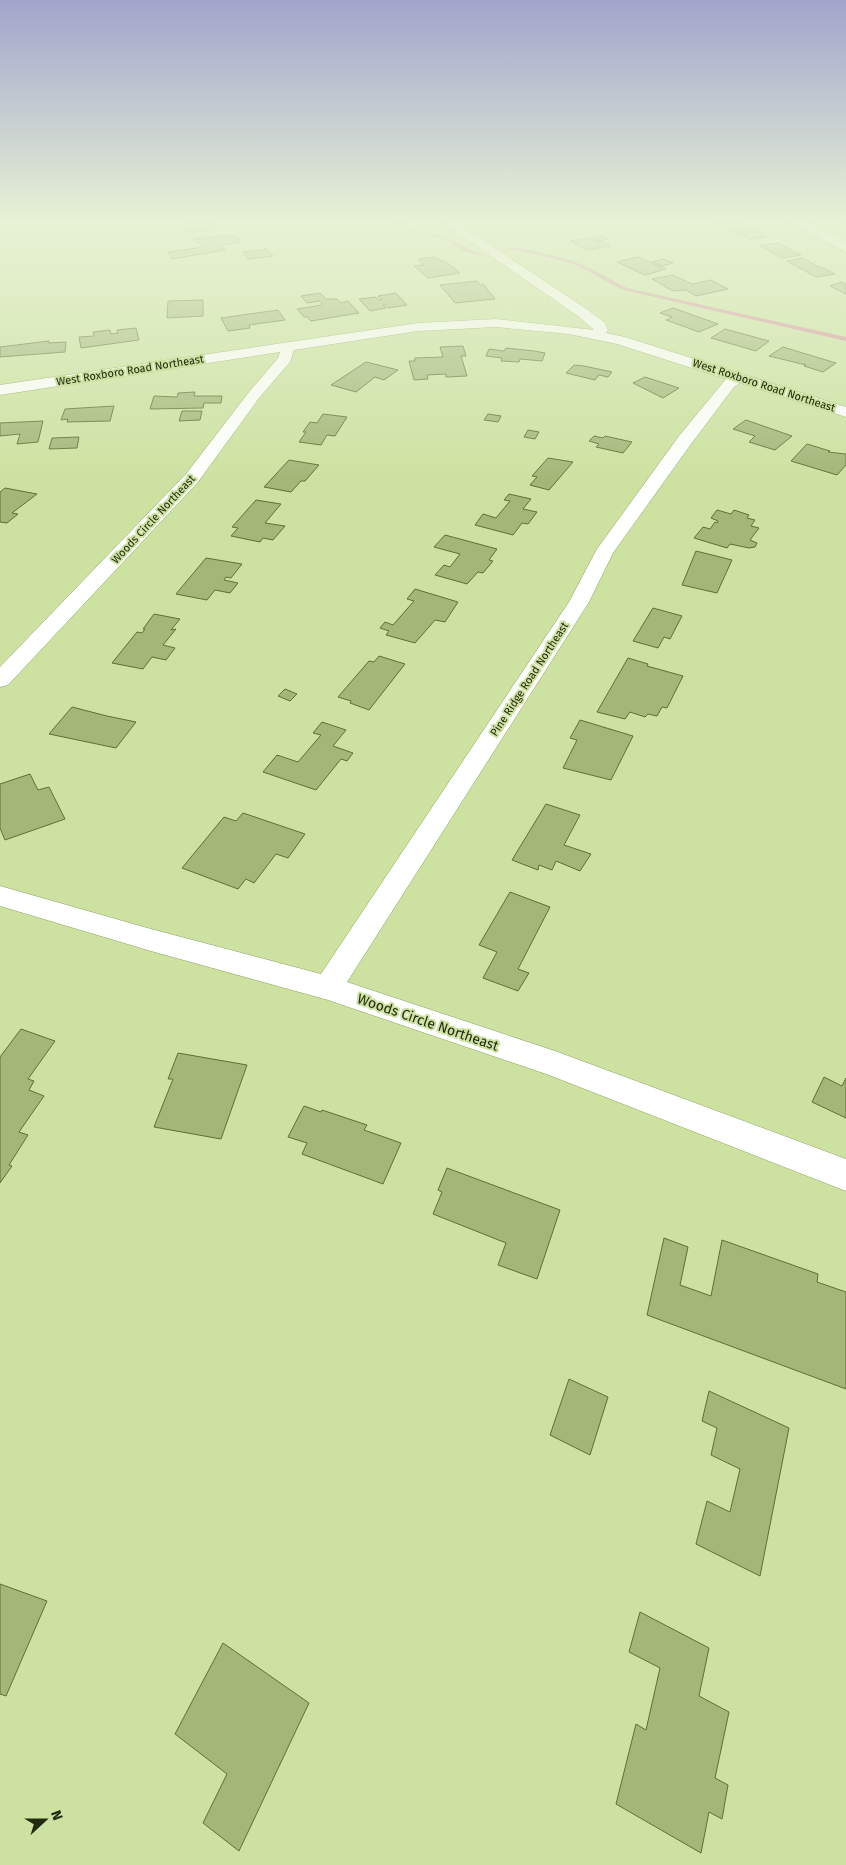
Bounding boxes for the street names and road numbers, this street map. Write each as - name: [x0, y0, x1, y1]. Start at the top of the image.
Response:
- street label: West Roxboro Road Northeast: [55, 352, 205, 389]
- street label: West Roxboro Road Northeast: [691, 356, 837, 415]
- street label: Woods Circle Northeast: [109, 472, 198, 566]
- street label: Pine Ridge Road Northeast: [488, 620, 571, 739]
- street label: Woods Circle Northeast: [355, 990, 502, 1055]

